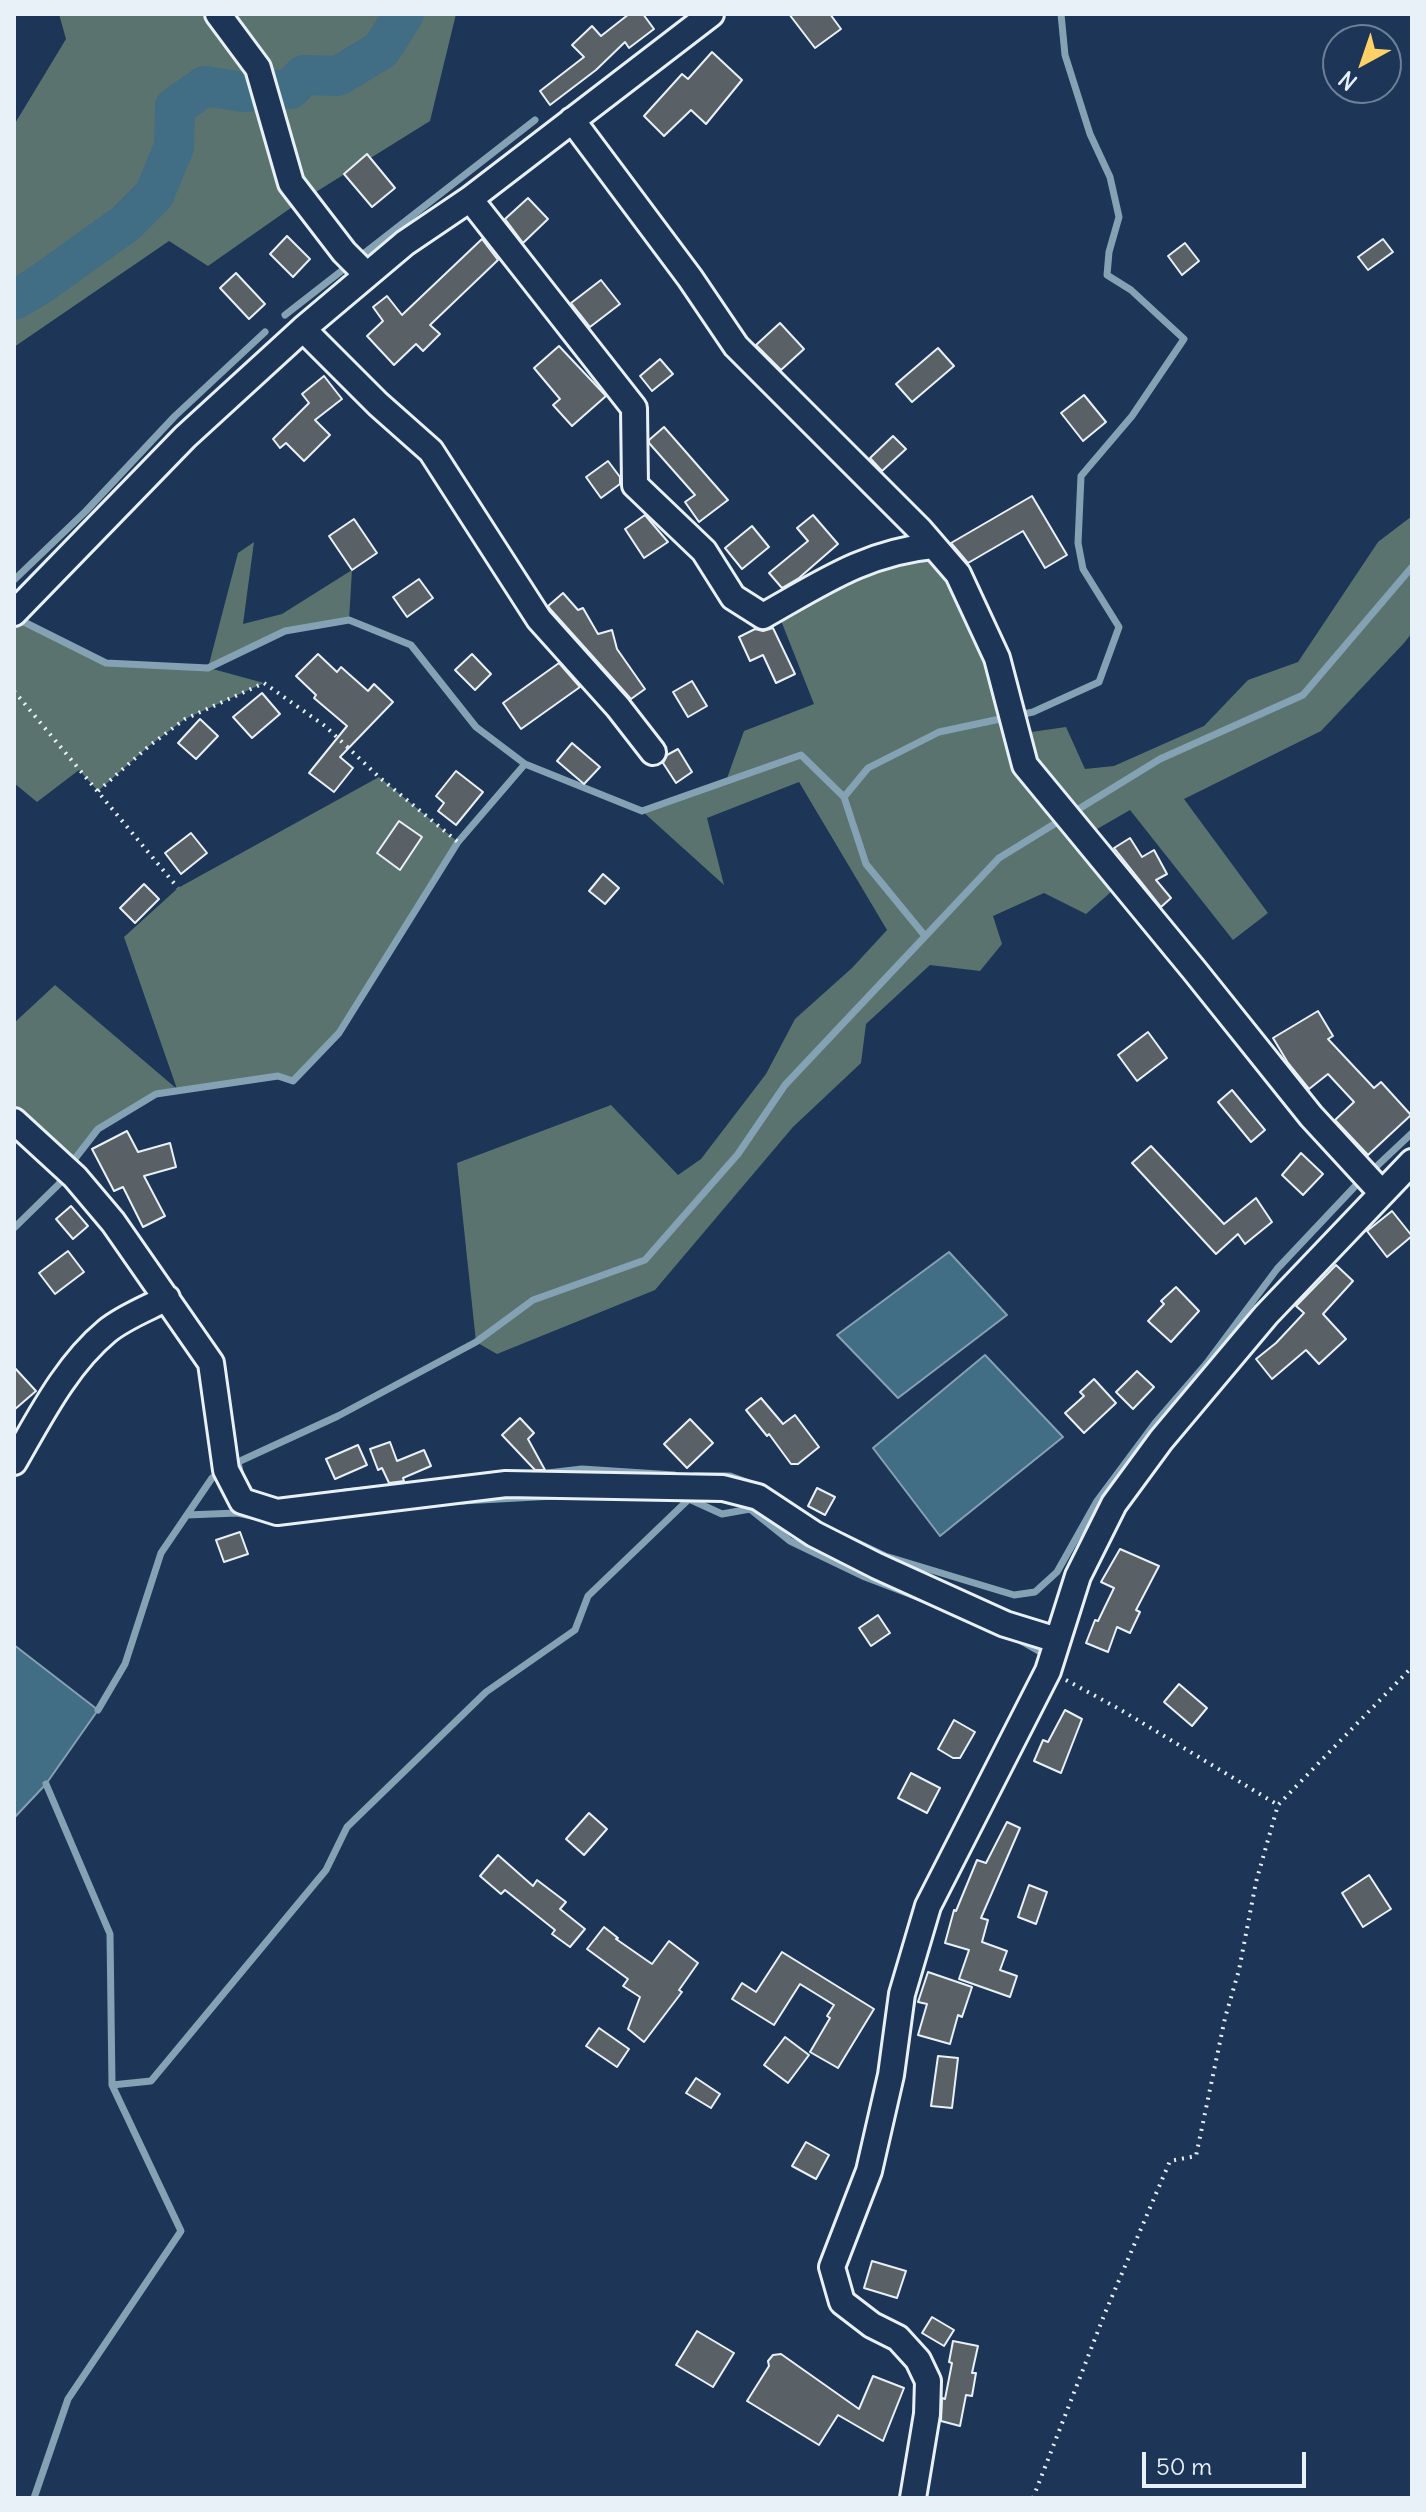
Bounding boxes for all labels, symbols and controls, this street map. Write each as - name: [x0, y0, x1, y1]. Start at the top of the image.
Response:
- north arrow: [1322, 24, 1402, 104]
- text: N: [1333, 65, 1363, 96]
- scale bar: [1146, 2436, 1310, 2486]
- text: 50 m: [1156, 2451, 1212, 2481]

